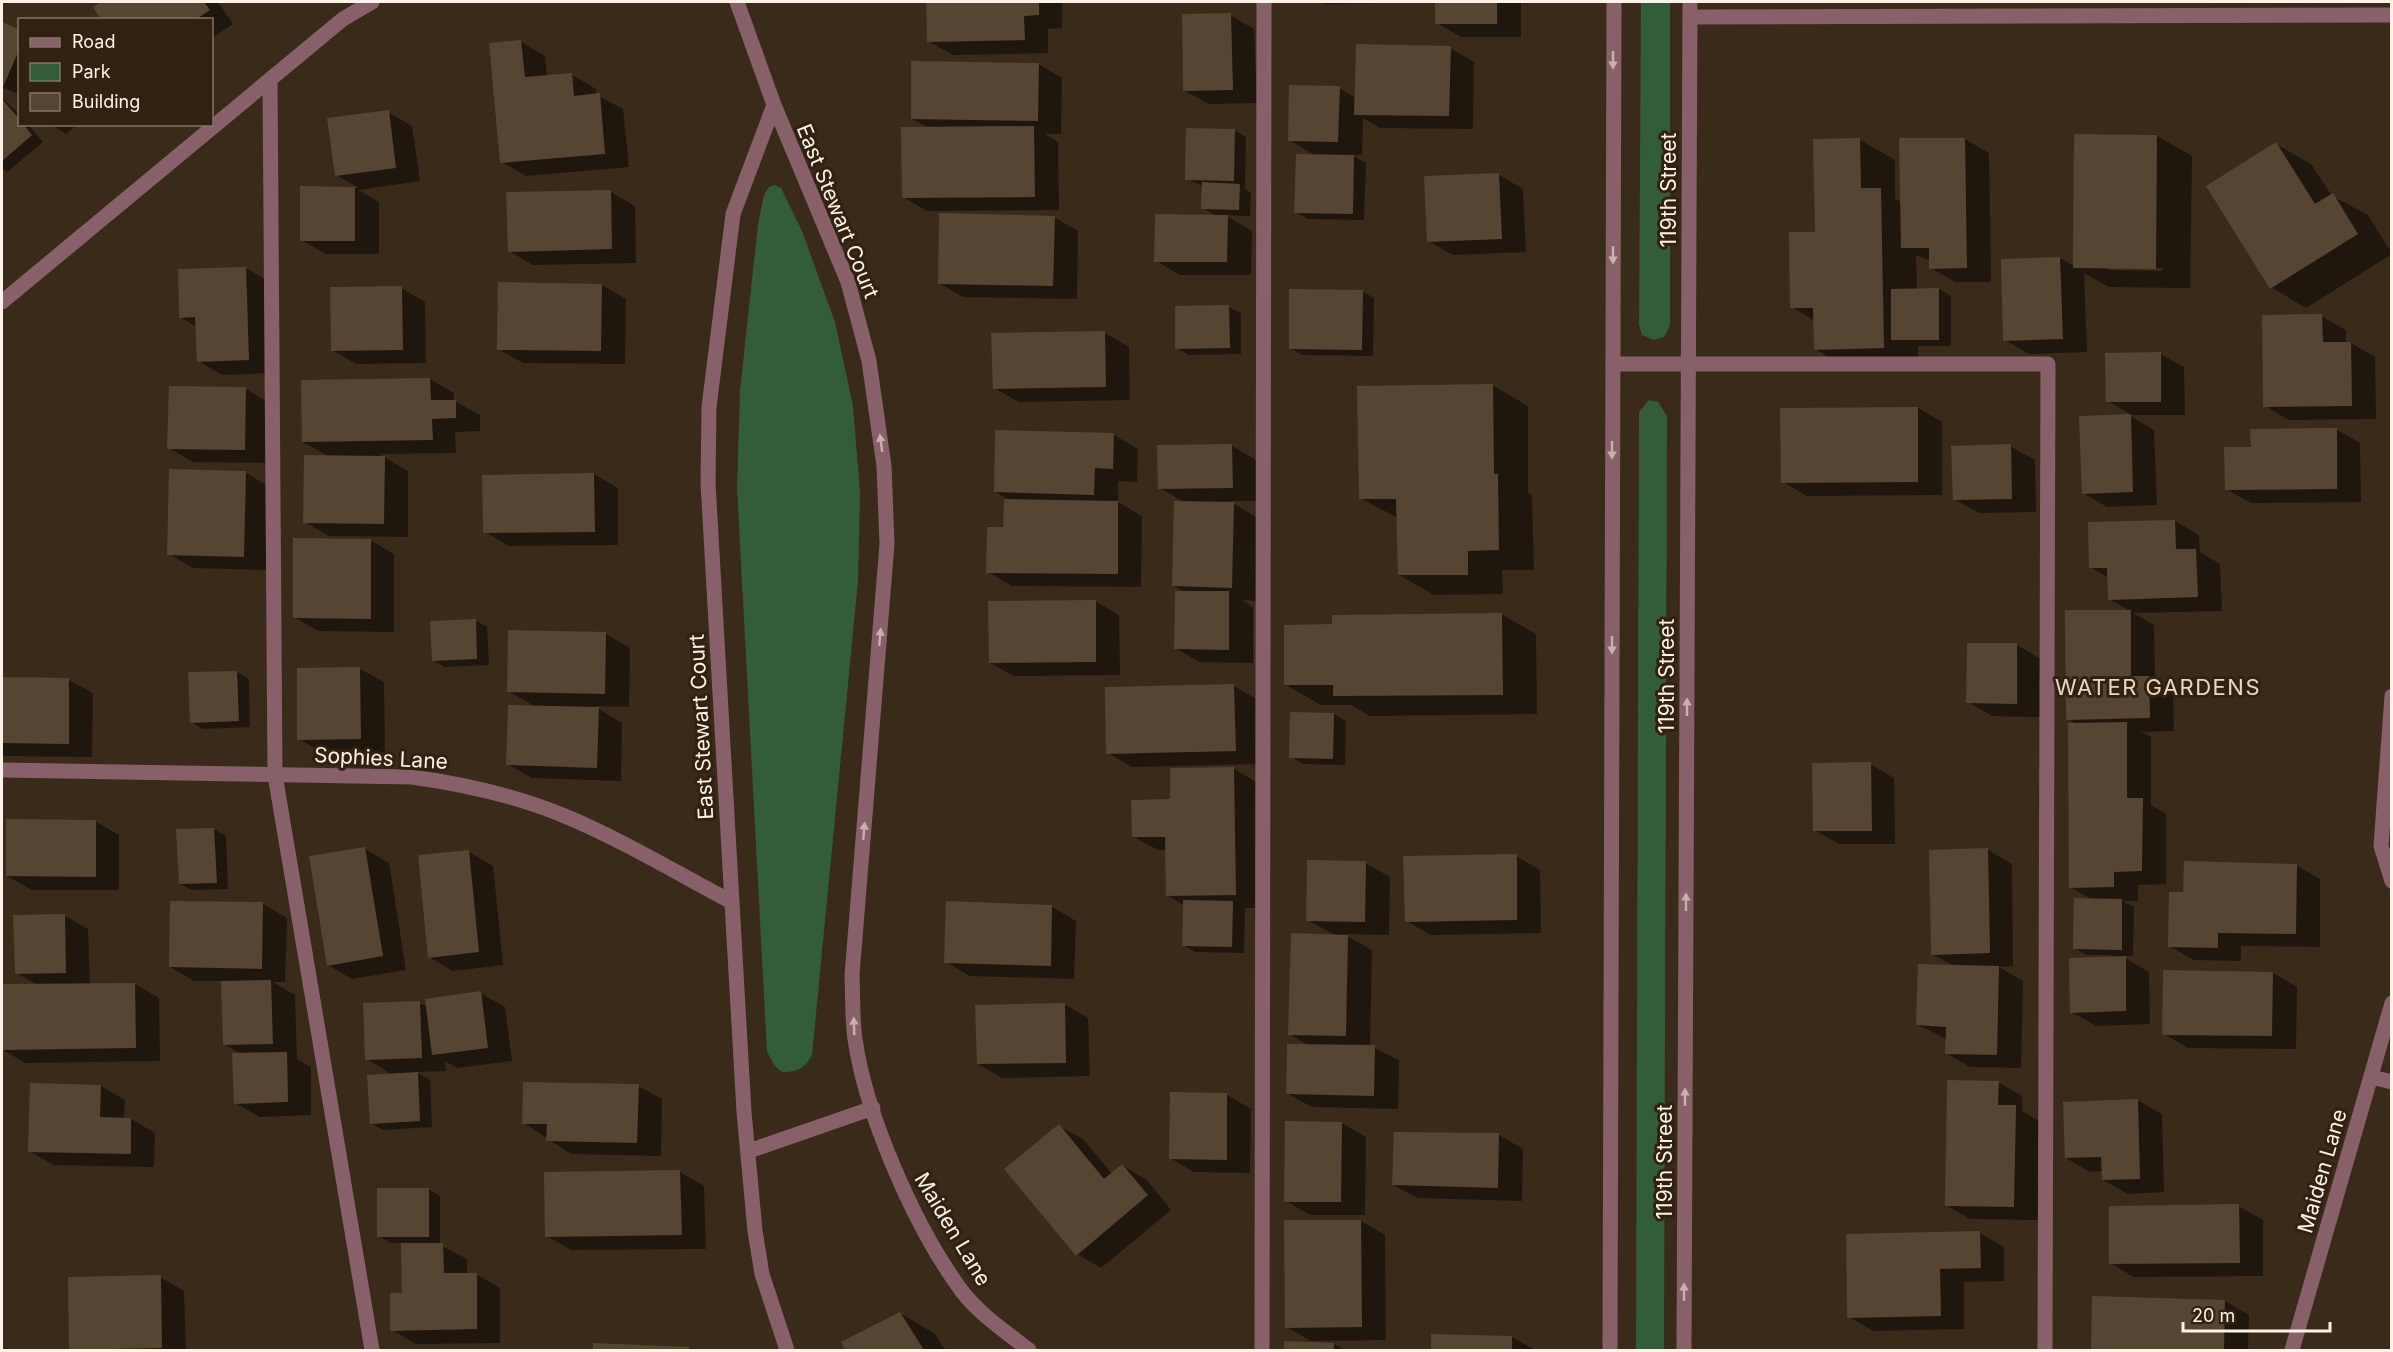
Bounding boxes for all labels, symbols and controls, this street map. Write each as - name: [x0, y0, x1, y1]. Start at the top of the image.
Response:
- legend: [18, 18, 213, 126]
- text: Road: [72, 31, 115, 52]
- one-way arrow: [1608, 50, 1618, 69]
- text: Park: [72, 61, 111, 82]
- text: Building: [72, 91, 140, 112]
- street label: East Stewart Court: [792, 120, 884, 302]
- street label: 119th Street: [1656, 132, 1681, 247]
- one-way arrow: [1608, 245, 1618, 264]
- one-way arrow: [876, 433, 885, 452]
- one-way arrow: [1607, 440, 1617, 459]
- street label: 119th Street: [1654, 618, 1679, 733]
- one-way arrow: [875, 628, 884, 647]
- street label: East Stewart Court: [684, 633, 718, 820]
- one-way arrow: [1607, 635, 1617, 654]
- district label: WATER GARDENS: [2055, 674, 2261, 700]
- one-way arrow: [1682, 698, 1692, 717]
- street label: Sophies Lane: [313, 742, 449, 774]
- one-way arrow: [859, 822, 869, 841]
- one-way arrow: [1681, 893, 1691, 912]
- one-way arrow: [849, 1016, 859, 1035]
- one-way arrow: [1680, 1088, 1690, 1107]
- street label: 119th Street: [1652, 1104, 1677, 1219]
- street label: Maiden Lane: [2292, 1106, 2352, 1236]
- street label: Maiden Lane: [909, 1168, 997, 1290]
- one-way arrow: [1679, 1283, 1689, 1302]
- scale bar: [2183, 1295, 2330, 1333]
- text: 20 m: [2192, 1305, 2235, 1326]

